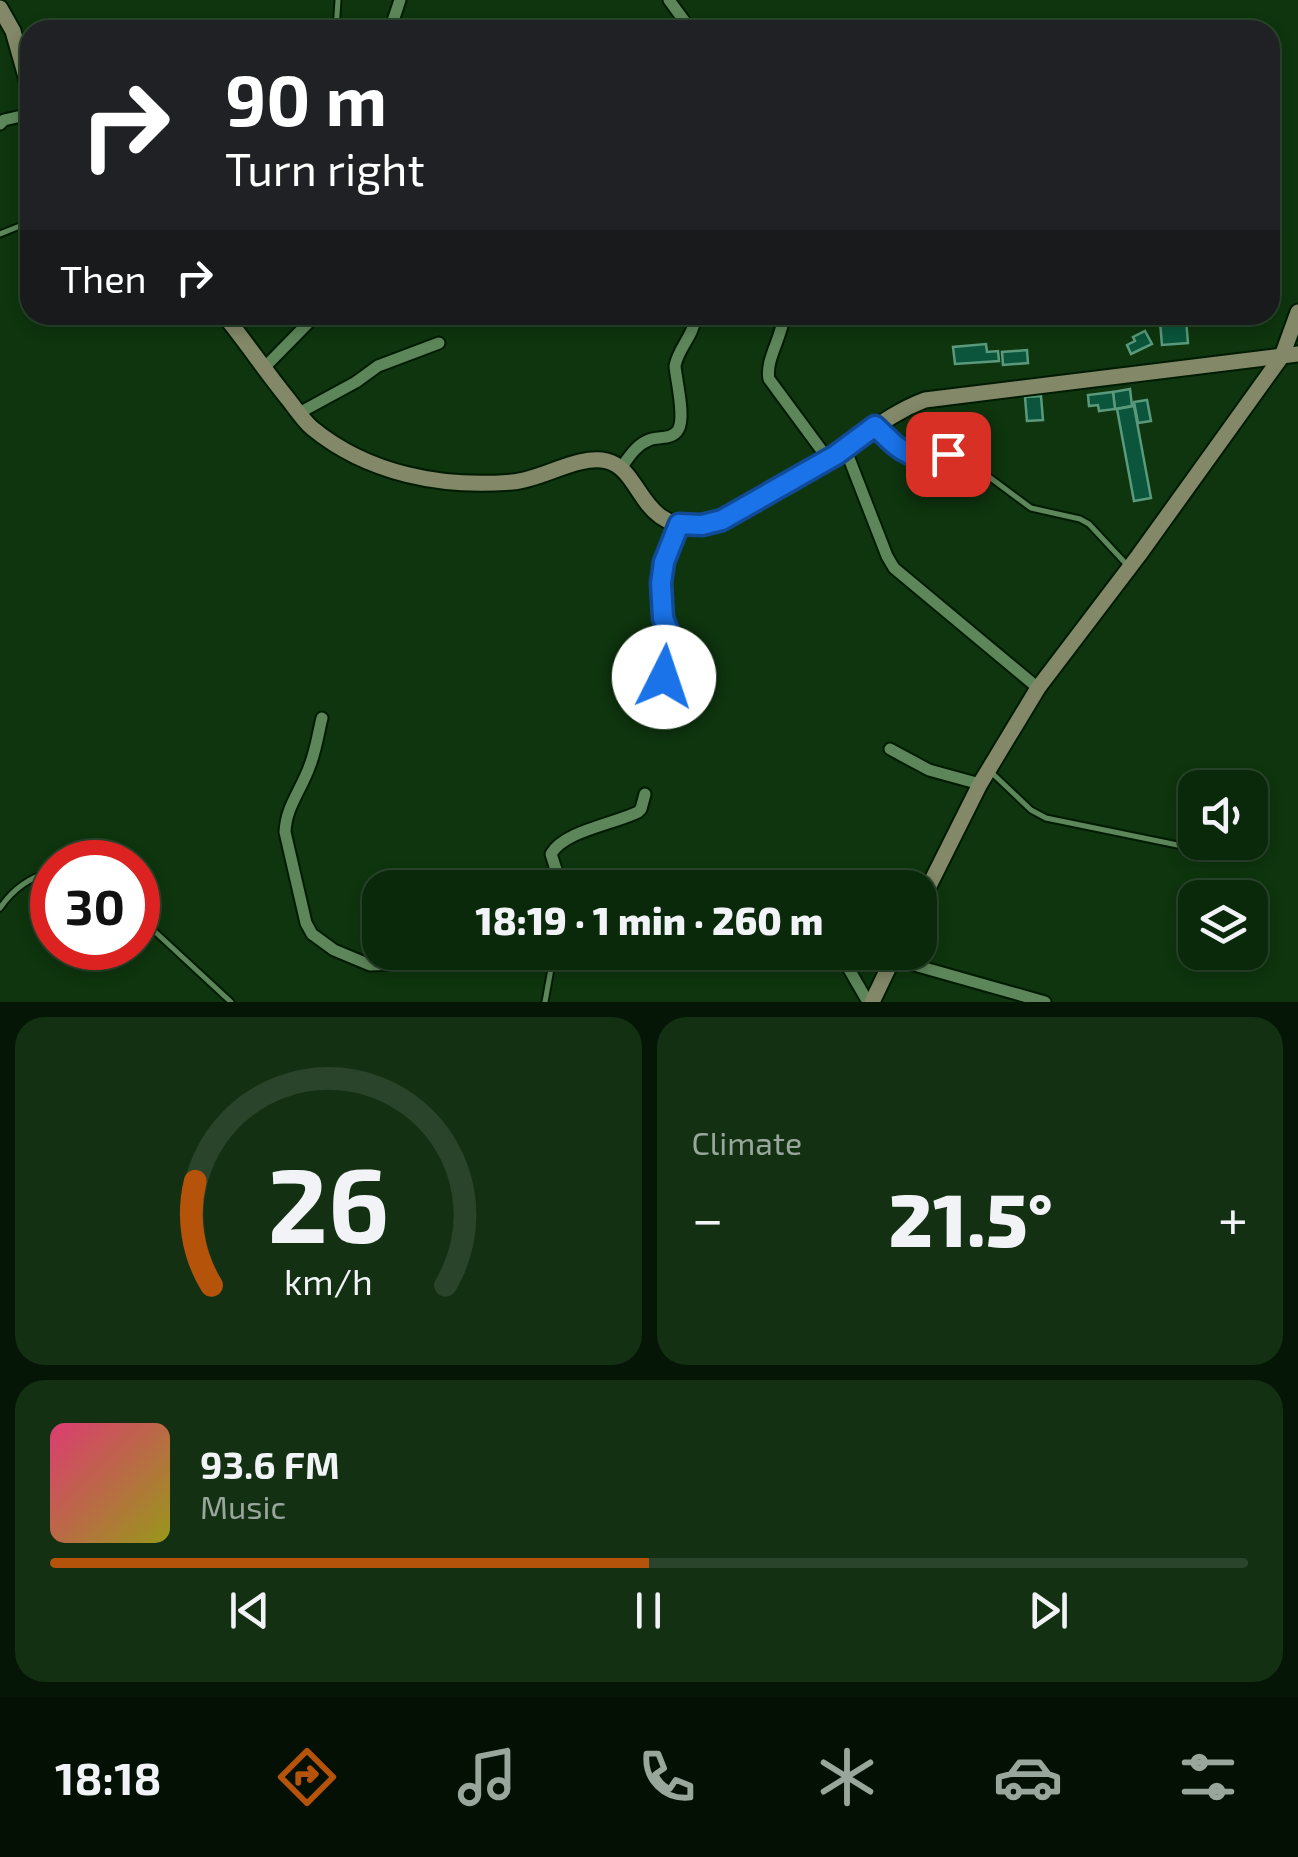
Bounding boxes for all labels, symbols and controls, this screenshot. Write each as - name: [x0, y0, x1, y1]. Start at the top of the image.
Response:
- text: 90 m: [225, 56, 387, 140]
- icon: right: [60, 60, 190, 190]
- text: Turn right: [225, 141, 425, 195]
- icon: right: [167, 250, 222, 305]
- text: Then: [60, 255, 147, 301]
- pin: [906, 412, 991, 497]
- icon: arrive: [921, 427, 976, 482]
- position arrow: [612, 625, 716, 729]
- map controls: [1178, 770, 1268, 970]
- button: sound: [1178, 770, 1268, 860]
- speed limit sign: 30: [30, 840, 160, 970]
- button: layers: [1178, 880, 1268, 970]
- text: 18:19 · 1 min · 260 m: [476, 897, 823, 943]
- text: Climate: [692, 1123, 802, 1161]
- text: 26: [267, 1139, 389, 1264]
- text: 21.5°: [889, 1172, 1053, 1262]
- text: −: [692, 1184, 724, 1250]
- text: +: [1218, 1184, 1248, 1250]
- text: km/h: [284, 1259, 373, 1302]
- text: 93.6 FM: [200, 1441, 340, 1487]
- text: Music: [200, 1487, 286, 1525]
- icon: previous: [222, 1583, 277, 1638]
- icon: pause: [621, 1583, 676, 1638]
- icon: next: [1021, 1583, 1076, 1638]
- icon: directions: [272, 1742, 342, 1812]
- icon: music: [452, 1742, 522, 1812]
- icon: phone: [632, 1742, 702, 1812]
- icon: climate: [812, 1742, 882, 1812]
- icon: car: [993, 1742, 1063, 1812]
- icon: filters: [1173, 1742, 1243, 1812]
- text: 18:18: [55, 1750, 162, 1804]

